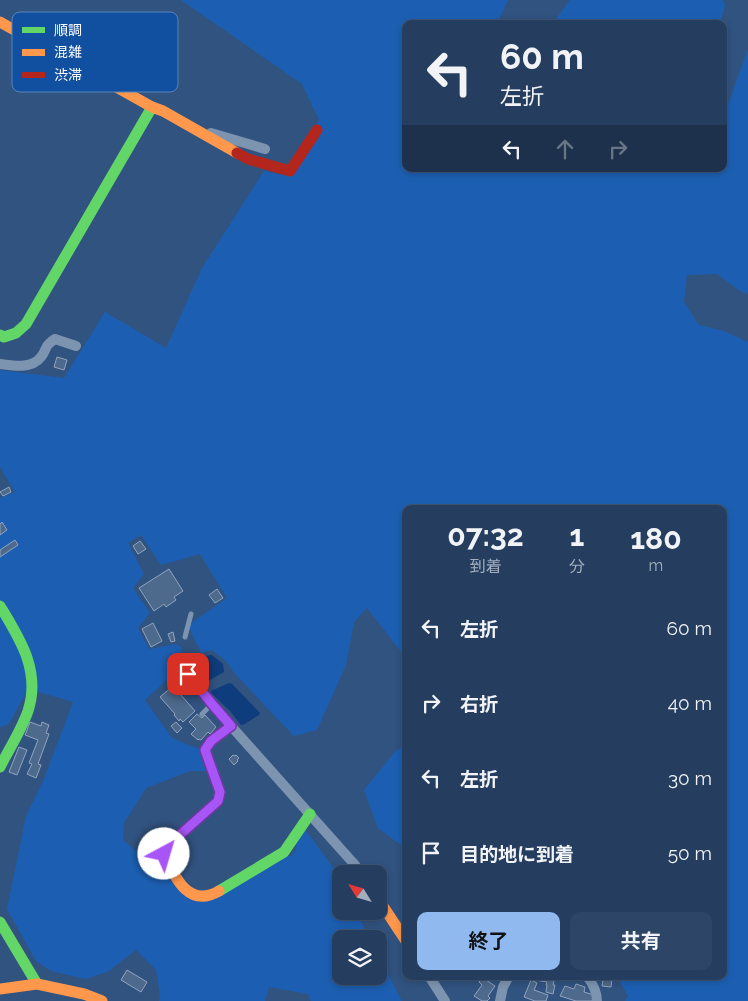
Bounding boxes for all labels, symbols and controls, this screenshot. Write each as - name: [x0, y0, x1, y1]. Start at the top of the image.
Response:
- legend: [12, 12, 178, 92]
- text: 順調: [54, 22, 82, 38]
- text: 60 m: [500, 36, 584, 77]
- icon: left: [417, 40, 482, 105]
- text: 混雑: [54, 44, 82, 60]
- text: 渋滞: [54, 67, 82, 83]
- text: 左折: [500, 83, 544, 109]
- icon: left: [498, 135, 526, 163]
- icon: ahead: [551, 135, 579, 163]
- icon: right: [604, 135, 632, 163]
- text: 07:32: [447, 518, 524, 553]
- text: 1: [570, 518, 584, 553]
- text: 180: [630, 521, 682, 556]
- text: m: [649, 556, 663, 575]
- text: 到着: [469, 557, 501, 576]
- text: 分: [569, 557, 585, 576]
- icon: left: [417, 614, 445, 642]
- text: 60 m: [667, 617, 712, 639]
- text: 左折: [460, 618, 498, 640]
- pin: [167, 653, 209, 695]
- icon: arrive: [174, 660, 202, 688]
- icon: right: [417, 689, 445, 717]
- text: 40 m: [668, 692, 712, 714]
- text: 右折: [460, 693, 498, 715]
- icon: left: [417, 764, 445, 792]
- text: 30 m: [668, 767, 712, 789]
- text: 左折: [460, 768, 498, 790]
- position arrow: [137, 827, 189, 879]
- icon: arrive: [417, 839, 445, 867]
- text: 50 m: [668, 842, 712, 864]
- text: 目的地に到着: [460, 843, 574, 865]
- north arrow: [332, 865, 388, 920]
- map controls: [332, 865, 387, 985]
- button: 終了: [417, 912, 560, 970]
- button: 共有: [570, 912, 712, 970]
- button: layers: [332, 930, 387, 985]

